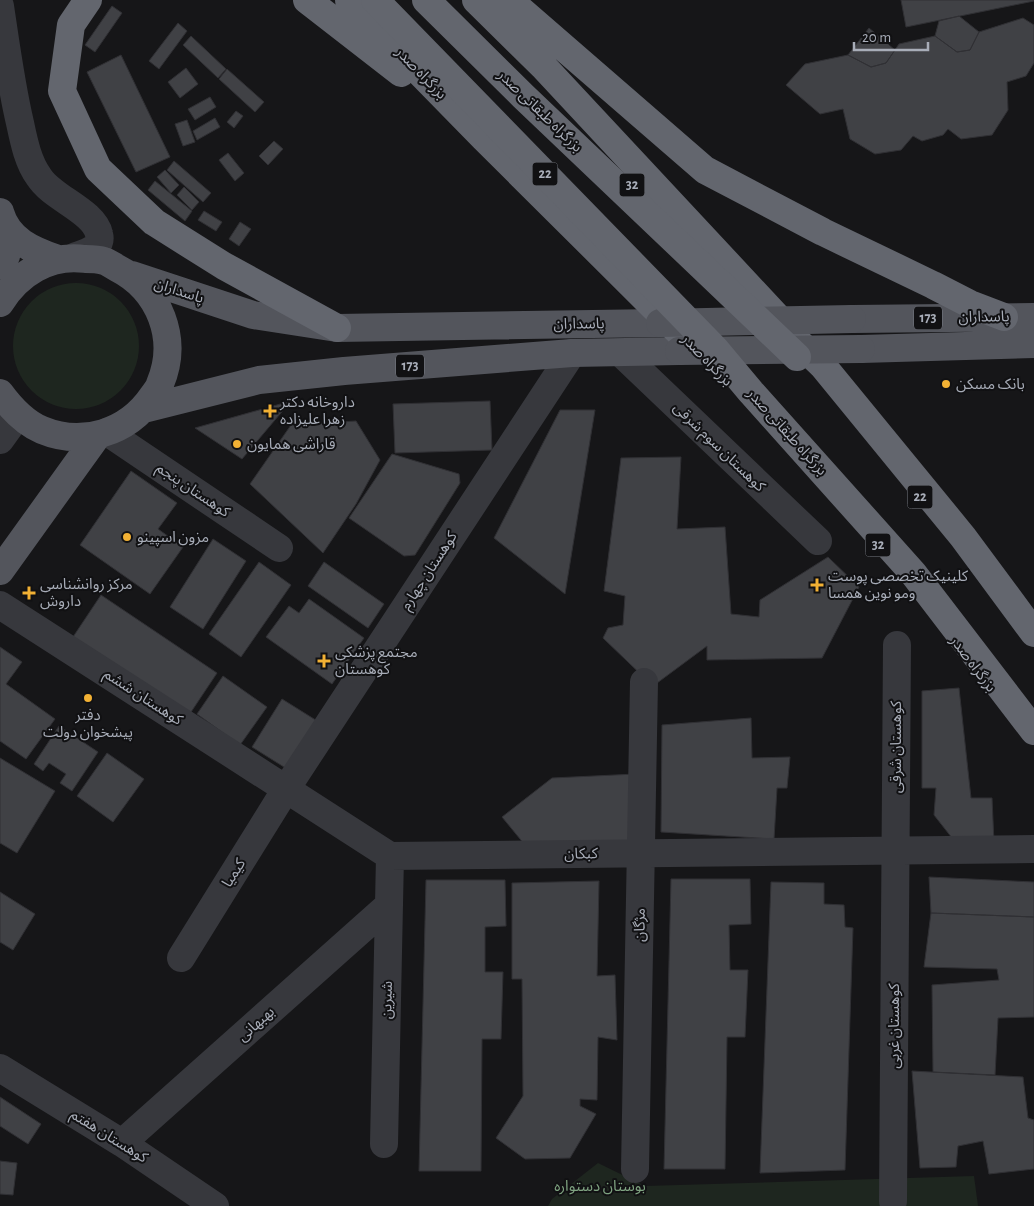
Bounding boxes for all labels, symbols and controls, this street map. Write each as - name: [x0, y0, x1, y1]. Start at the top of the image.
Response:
- scale bar: [854, 20, 928, 52]
- text: 20 m: [862, 30, 891, 45]
- street label: بزرگراه صدر: [391, 43, 450, 103]
- street label: بزرگراه طبقاتی صدر: [493, 66, 586, 156]
- road number: 22: [532, 162, 558, 185]
- road number: 32: [620, 174, 644, 196]
- street label: پاسداران: [152, 276, 206, 308]
- road number: 173: [914, 306, 942, 330]
- street label: پاسداران: [958, 309, 1010, 327]
- street label: پاسداران: [553, 316, 605, 334]
- street label: بزرگراه صدر: [677, 330, 736, 390]
- road number: 173: [396, 354, 424, 378]
- place label: بانک مسکن: [956, 377, 1025, 393]
- marker: بانک مسکن: [940, 378, 952, 390]
- street label: بزرگراه طبقاتی صدر: [743, 384, 830, 479]
- place label: داروخانه دکتر زهرا علیزاده: [279, 395, 355, 428]
- street label: کوهستان سوم شرقی: [668, 400, 768, 497]
- marker: داروخانه دکتر زهرا علیزاده: [264, 405, 276, 417]
- place label: قاراشی همایون: [247, 437, 336, 453]
- marker: قاراشی همایون: [231, 438, 243, 450]
- street label: کوهستان پنجم: [152, 460, 233, 523]
- road number: 22: [908, 486, 932, 508]
- street label: کوهستان چهارم: [398, 528, 463, 615]
- place label: مزون اسپینو: [137, 530, 209, 547]
- marker: مزون اسپینو: [121, 531, 133, 543]
- road number: 32: [866, 534, 890, 556]
- place label: کلینیک تخصصی پوست ومو نوین همسا: [828, 569, 969, 602]
- place label: مرکز روانشناسی داروش: [40, 577, 133, 610]
- marker: کلینیک تخصصی پوست ومو نوین همسا: [810, 578, 824, 592]
- marker: مرکز روانشناسی داروش: [22, 586, 36, 600]
- street label: بزرگراه صدر: [946, 632, 1000, 695]
- place label: مجتمع پزشکی کوهستان: [335, 645, 418, 678]
- marker: مجتمع پزشکی کوهستان: [317, 654, 331, 668]
- street label: کوهستان ششم: [99, 666, 186, 731]
- marker: دفتر پیشخوان دولت: [82, 692, 94, 704]
- street label: کوهستان شرقی: [889, 700, 905, 793]
- place label: دفتر پیشخوان دولت: [43, 708, 133, 742]
- street label: کبکان: [564, 846, 599, 863]
- street label: کیمیا: [220, 855, 249, 890]
- street label: مژگان: [631, 908, 649, 942]
- street label: شیرین: [379, 980, 396, 1019]
- street label: کوهستان غربی: [887, 982, 903, 1069]
- street label: بهبهانی: [235, 1004, 278, 1045]
- street label: کوهستان هفتم: [66, 1106, 151, 1168]
- park label: بوستان دستواره: [554, 1179, 646, 1195]

